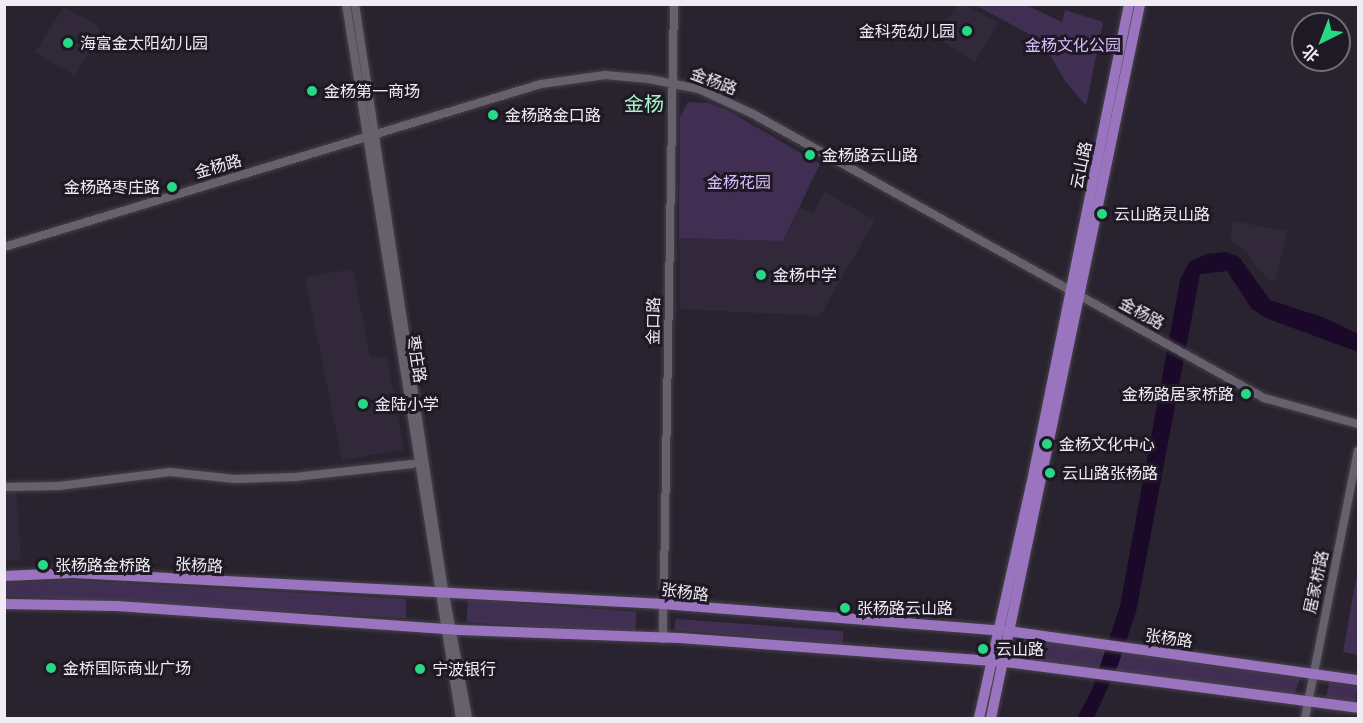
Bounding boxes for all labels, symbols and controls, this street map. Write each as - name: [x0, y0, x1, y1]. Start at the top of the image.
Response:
- north arrow: [1291, 12, 1351, 72]
- place label: 金科苑幼儿园: [859, 21, 955, 41]
- marker: 金科苑幼儿园: [960, 24, 974, 38]
- place label: 海富金太阳幼儿园: [80, 33, 208, 53]
- park label: 金杨文化公园: [1025, 35, 1121, 55]
- marker: 海富金太阳幼儿园: [61, 36, 75, 50]
- text: 北: [1298, 42, 1322, 66]
- street label: 金杨路: [688, 63, 740, 99]
- place label: 金杨第一商场: [324, 81, 420, 101]
- marker: 金杨第一商场: [305, 84, 319, 98]
- district label: 金杨: [624, 91, 664, 115]
- place label: 金杨路金口路: [505, 105, 601, 125]
- marker: 金杨路金口路: [486, 108, 500, 122]
- street label: 云山路: [1067, 140, 1095, 190]
- place label: 金杨路云山路: [822, 145, 918, 165]
- marker: 金杨路云山路: [803, 148, 817, 162]
- street label: 金杨路: [192, 150, 244, 182]
- park label: 金杨花园: [707, 172, 771, 192]
- place label: 金杨路枣庄路: [64, 177, 160, 197]
- marker: 金杨路枣庄路: [165, 180, 179, 194]
- place label: 云山路灵山路: [1114, 204, 1210, 224]
- marker: 云山路灵山路: [1095, 207, 1109, 221]
- place label: 金杨中学: [773, 265, 837, 285]
- marker: 金杨中学: [754, 268, 768, 282]
- street label: 金杨路: [1116, 293, 1168, 333]
- street label: 金口路: [643, 297, 663, 345]
- street label: 枣庄路: [404, 334, 430, 384]
- place label: 金杨路居家桥路: [1122, 384, 1234, 404]
- marker: 金杨路居家桥路: [1239, 387, 1253, 401]
- place label: 金陆小学: [375, 394, 439, 414]
- marker: 金陆小学: [356, 397, 370, 411]
- place label: 金杨文化中心: [1059, 434, 1155, 454]
- marker: 金杨文化中心: [1040, 437, 1054, 451]
- place label: 云山路张杨路: [1062, 463, 1158, 483]
- marker: 云山路张杨路: [1043, 466, 1057, 480]
- street label: 居家桥路: [1300, 549, 1332, 615]
- street label: 张杨路: [175, 554, 223, 576]
- place label: 张杨路金桥路: [55, 555, 151, 575]
- marker: 张杨路金桥路: [36, 558, 50, 572]
- street label: 张杨路: [660, 580, 710, 604]
- place label: 张杨路云山路: [857, 598, 953, 618]
- marker: 张杨路云山路: [838, 601, 852, 615]
- street label: 张杨路: [1144, 625, 1194, 651]
- place label: 云山路: [996, 639, 1044, 659]
- marker: 云山路: [974, 640, 992, 658]
- place label: 金桥国际商业广场: [63, 658, 191, 678]
- place label: 宁波银行: [432, 659, 496, 679]
- marker: 金桥国际商业广场: [44, 661, 58, 675]
- marker: 宁波银行: [413, 662, 427, 676]

